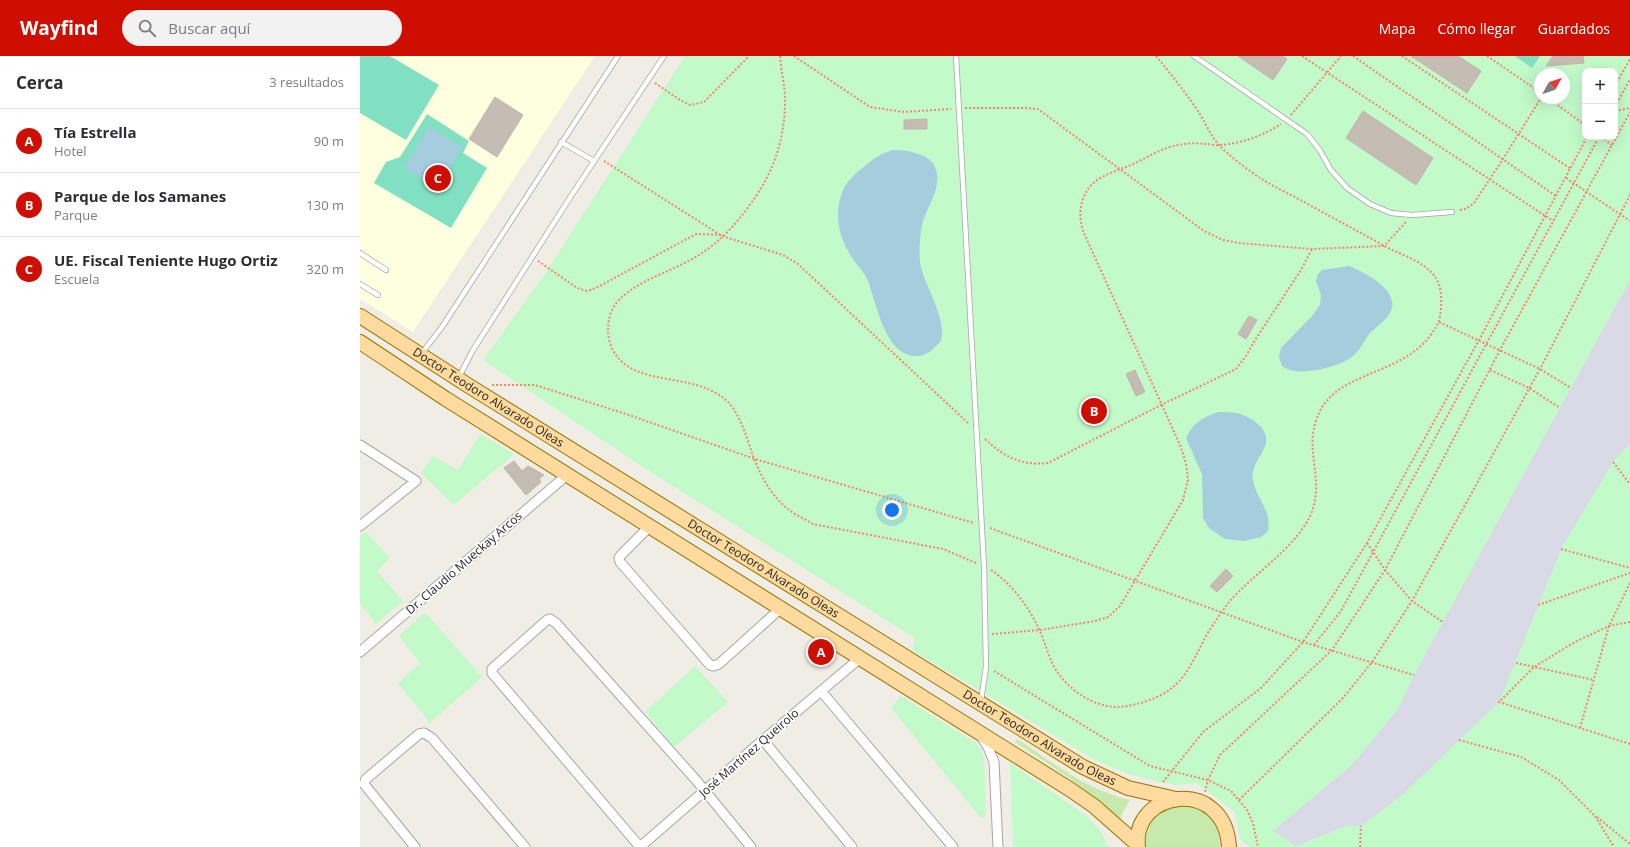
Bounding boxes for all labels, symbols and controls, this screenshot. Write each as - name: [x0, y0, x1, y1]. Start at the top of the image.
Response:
- search box: [122, 10, 402, 46]
- text: Wayfind: [20, 15, 98, 41]
- icon: search: [136, 17, 158, 39]
- text: Buscar aquí: [168, 18, 250, 38]
- text: Mapa: [1379, 19, 1415, 38]
- text: Cómo llegar: [1437, 19, 1516, 38]
- text: Guardados: [1538, 19, 1610, 38]
- north arrow: [1534, 68, 1570, 104]
- map controls: [1582, 68, 1618, 140]
- button: +: [1582, 68, 1618, 104]
- text: Cerca: [16, 71, 64, 94]
- text: 3 resultados: [269, 73, 344, 91]
- button: −: [1582, 104, 1618, 140]
- text: Tía Estrella: [54, 122, 136, 142]
- text: A: [25, 132, 33, 150]
- text: 90 m: [314, 132, 344, 150]
- text: Hotel: [54, 142, 87, 160]
- pin: C: [425, 163, 451, 193]
- text: Parque de los Samanes: [54, 186, 226, 206]
- text: B: [25, 196, 33, 214]
- text: 130 m: [306, 196, 344, 214]
- text: Parque: [54, 206, 98, 224]
- text: UE. Fiscal Teniente Hugo Ortiz: [54, 250, 278, 270]
- text: C: [25, 260, 33, 278]
- text: 320 m: [306, 260, 344, 278]
- text: Escuela: [54, 270, 99, 288]
- street label: Doctor Teodoro Alvarado Oleas: [410, 343, 568, 451]
- pin: B: [1081, 396, 1107, 426]
- your location: [882, 500, 902, 520]
- street label: Dr. Claudio Mueckay Arcos: [402, 507, 526, 618]
- street label: Doctor Teodoro Alvarado Oleas: [685, 515, 843, 622]
- pin: A: [808, 637, 834, 667]
- street label: Doctor Teodoro Alvarado Oleas: [960, 686, 1119, 789]
- street label: José Martínez Queirolo: [694, 704, 802, 801]

